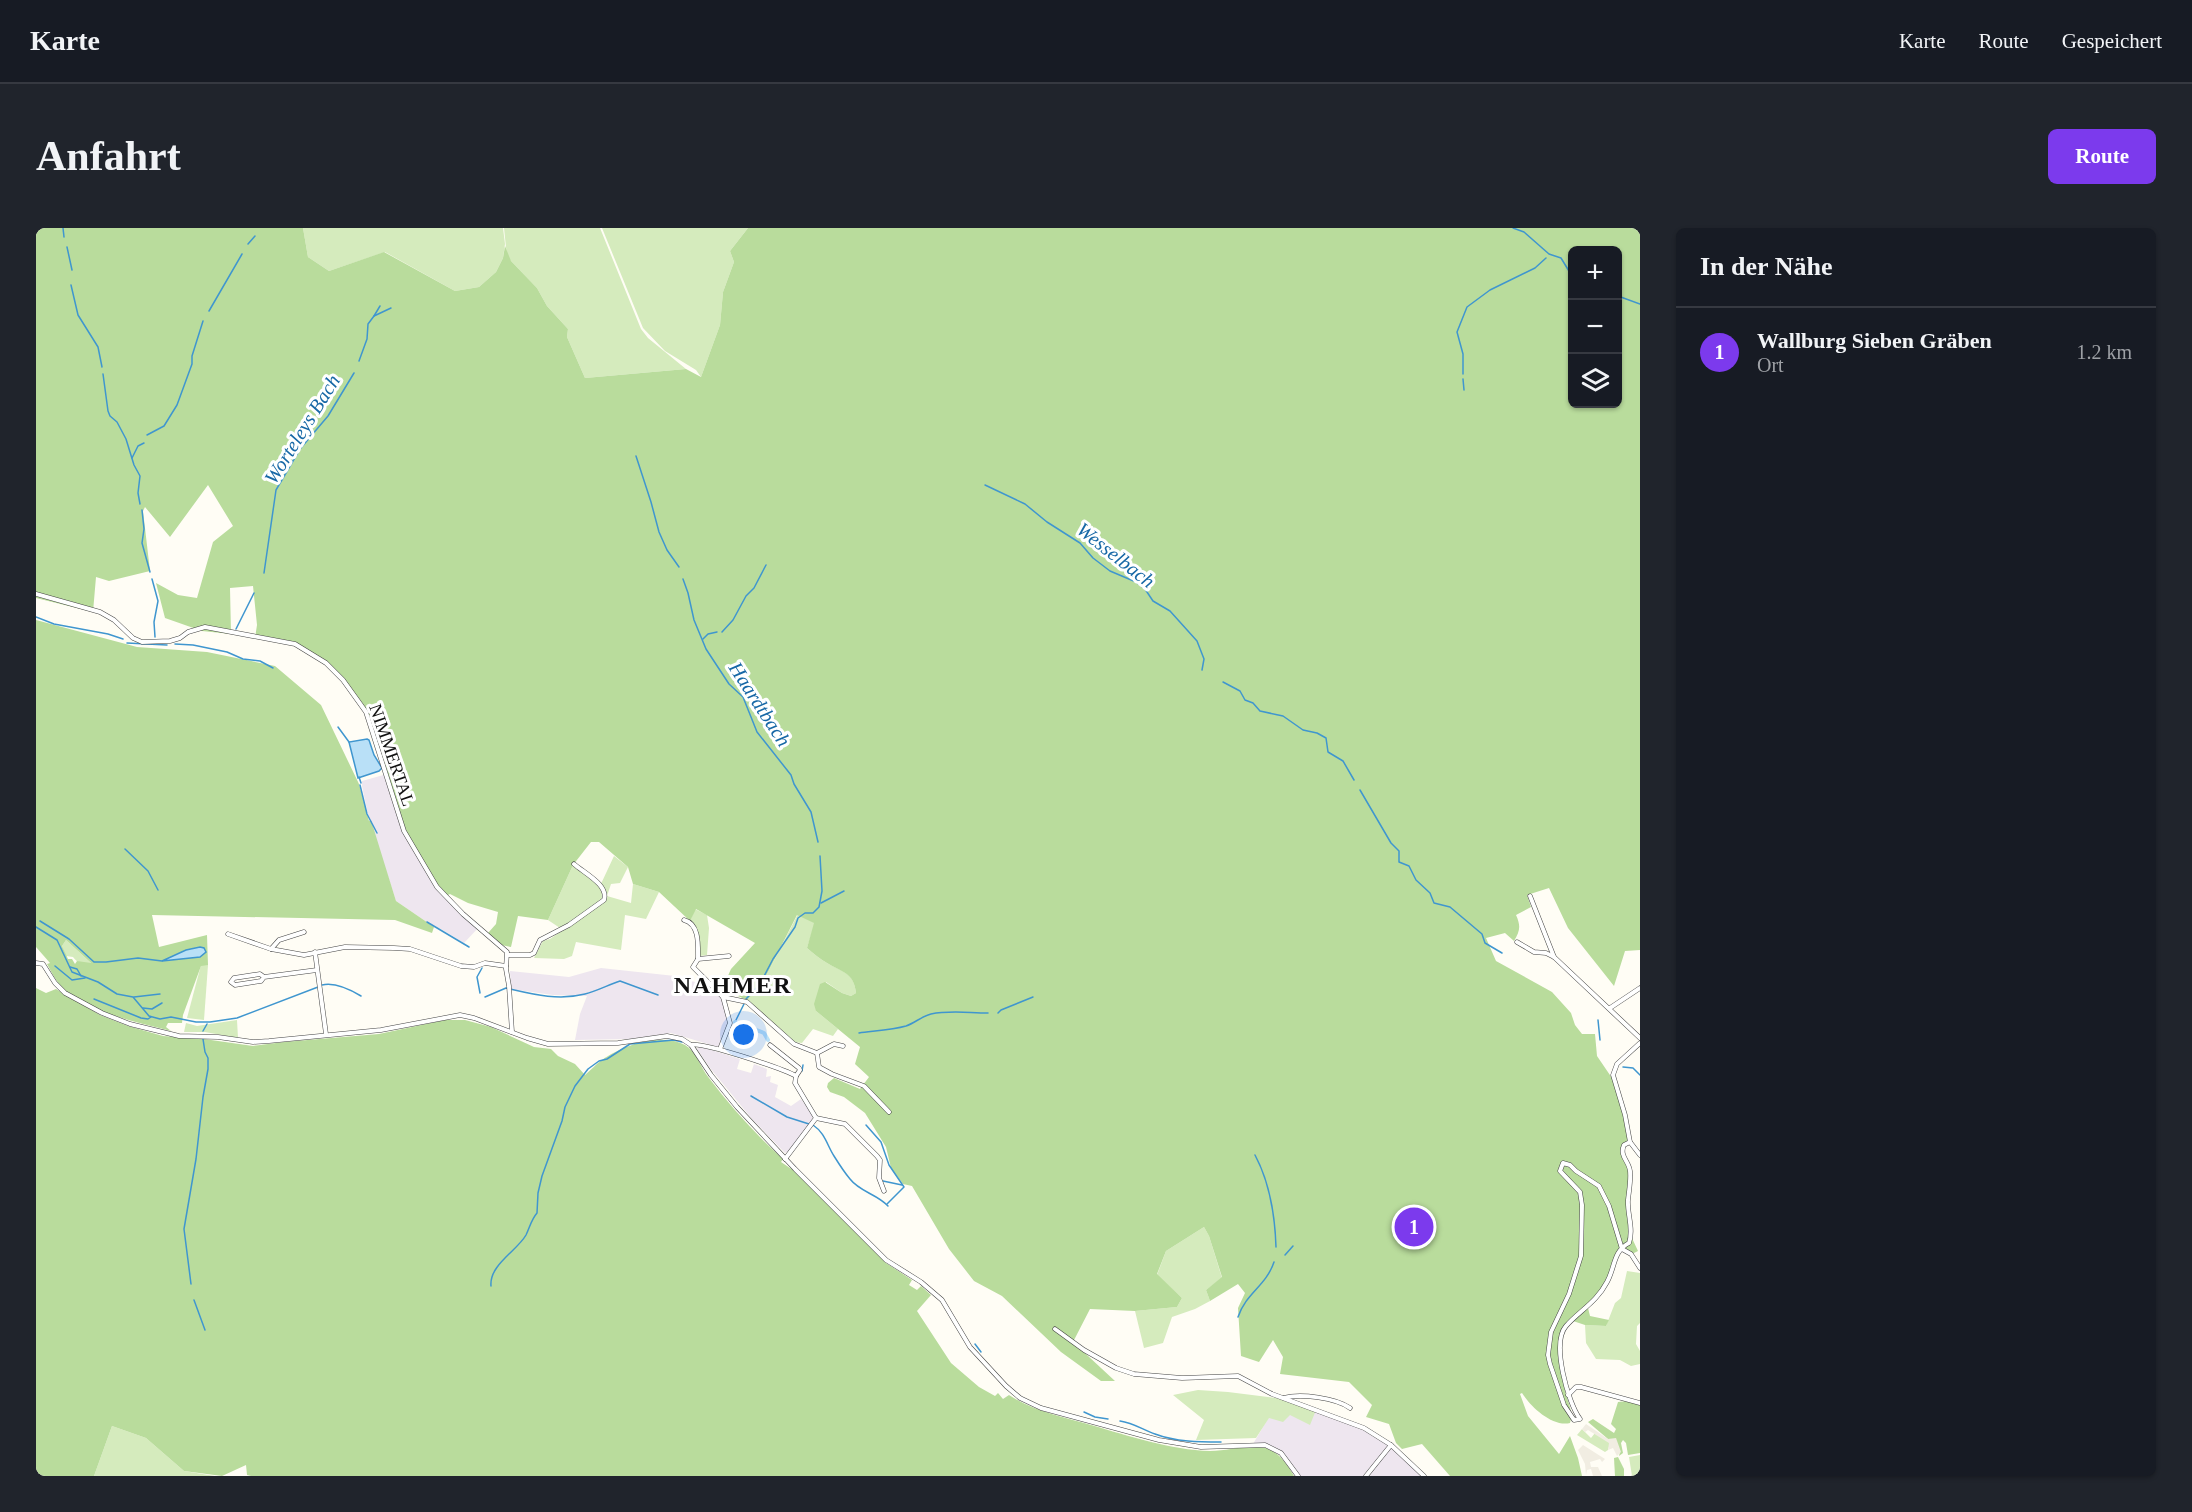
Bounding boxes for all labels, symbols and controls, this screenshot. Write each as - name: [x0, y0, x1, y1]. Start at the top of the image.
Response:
- text: Karte: [30, 25, 100, 56]
- text: Karte: [1899, 29, 1946, 53]
- text: Route: [1979, 29, 2029, 53]
- text: Gespeichert: [2062, 29, 2162, 53]
- button: Route: [2048, 129, 2156, 184]
- text: Anfahrt: [36, 133, 181, 179]
- map controls: [1568, 246, 1622, 408]
- button: +: [1568, 246, 1622, 300]
- text: In der Nähe: [1700, 252, 1832, 281]
- button: −: [1568, 300, 1622, 354]
- text: Wallburg Sieben Gräben: [1757, 328, 1992, 353]
- text: 1: [1715, 341, 1725, 363]
- text: 1.2 km: [2076, 341, 2132, 363]
- button: layers: [1568, 354, 1622, 408]
- text: Ort: [1757, 354, 1784, 376]
- water label: Worteleys Bach: [260, 370, 345, 488]
- water label: Wesselbach: [1073, 518, 1159, 592]
- water label: Haardtbach: [724, 657, 795, 750]
- street label: NIMMERTAL: [365, 701, 419, 809]
- district label: NAHMER: [674, 972, 792, 998]
- your location: [729, 1020, 758, 1049]
- pin: 1: [1394, 1204, 1434, 1250]

